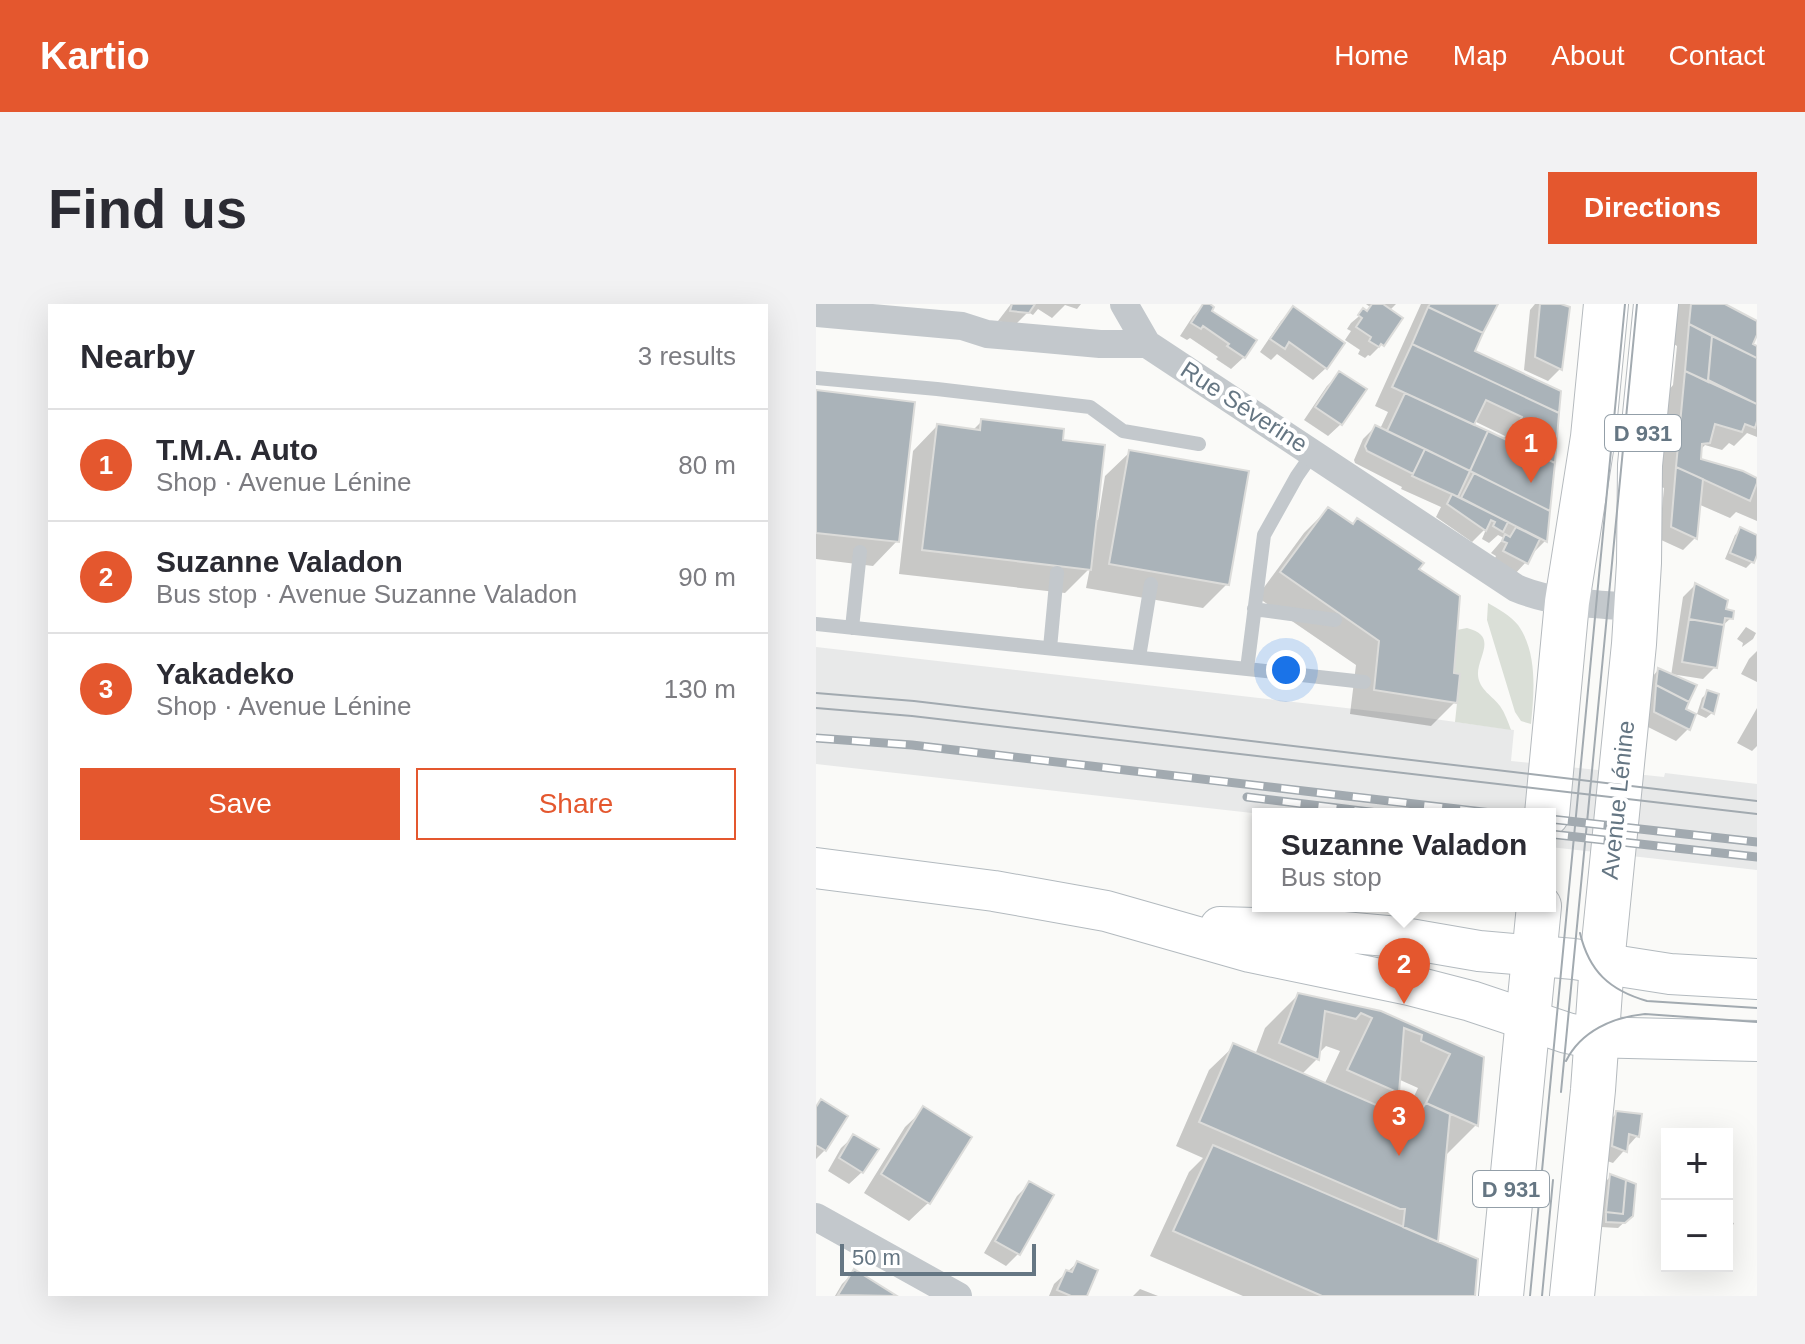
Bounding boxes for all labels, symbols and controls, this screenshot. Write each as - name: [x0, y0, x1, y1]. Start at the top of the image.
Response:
- text: Kartio: [40, 35, 150, 77]
- text: Home: [1334, 40, 1409, 71]
- text: Map: [1453, 40, 1507, 71]
- text: About: [1551, 40, 1625, 71]
- text: Contact: [1669, 40, 1765, 71]
- button: Directions: [1548, 172, 1757, 244]
- text: Find us: [48, 177, 247, 240]
- text: Nearby: [80, 337, 195, 375]
- text: 3 results: [638, 341, 736, 371]
- street label: Rue Séverine: [1176, 356, 1313, 458]
- road number: D 931: [1605, 415, 1681, 451]
- pin: 1: [1505, 417, 1557, 483]
- text: T.M.A. Auto: [156, 433, 318, 466]
- text: 1: [99, 450, 113, 480]
- text: 80 m: [678, 450, 736, 480]
- text: Shop · Avenue Lénine: [156, 467, 411, 497]
- text: Suzanne Valadon: [156, 545, 403, 578]
- text: 2: [99, 562, 113, 592]
- text: 90 m: [678, 562, 736, 592]
- text: Bus stop · Avenue Suzanne Valadon: [156, 579, 577, 609]
- your location: [1266, 650, 1306, 690]
- text: Yakadeko: [156, 657, 294, 690]
- text: 3: [99, 674, 113, 704]
- text: 130 m: [664, 674, 736, 704]
- text: Shop · Avenue Lénine: [156, 691, 411, 721]
- street label: Avenue Lénine: [1596, 719, 1639, 881]
- button: Save: [80, 768, 400, 840]
- button: Share: [416, 768, 736, 840]
- popup: [1252, 808, 1556, 912]
- text: Suzanne Valadon: [1281, 828, 1527, 861]
- text: Bus stop: [1281, 862, 1382, 892]
- pin: 2: [1378, 938, 1430, 1004]
- pin: 3: [1373, 1090, 1425, 1156]
- map controls: [1661, 1128, 1733, 1272]
- button: +: [1661, 1128, 1733, 1200]
- road number: D 931: [1473, 1171, 1549, 1207]
- button: −: [1661, 1200, 1733, 1272]
- scale bar: [840, 1240, 1036, 1276]
- text: 50 m: [852, 1245, 901, 1270]

